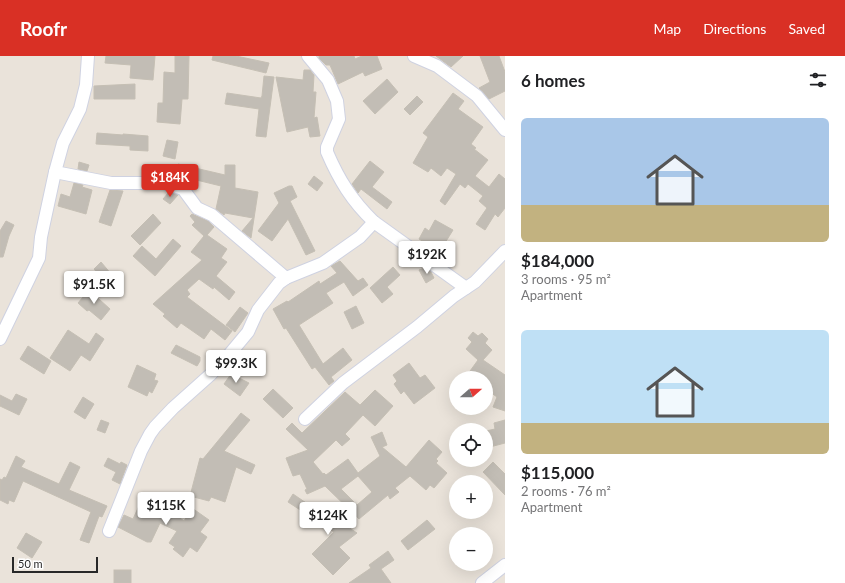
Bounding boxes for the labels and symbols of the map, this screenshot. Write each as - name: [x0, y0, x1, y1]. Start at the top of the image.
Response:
- pin: $184K: [142, 164, 198, 198]
- pin: $192K: [399, 241, 455, 275]
- pin: $91.5K: [61, 271, 127, 305]
- pin: $99.3K: [203, 350, 269, 384]
- north arrow: [449, 371, 493, 415]
- pin: $115K: [138, 492, 194, 526]
- pin: $124K: [300, 502, 356, 536]
- scale bar: [12, 555, 98, 574]

